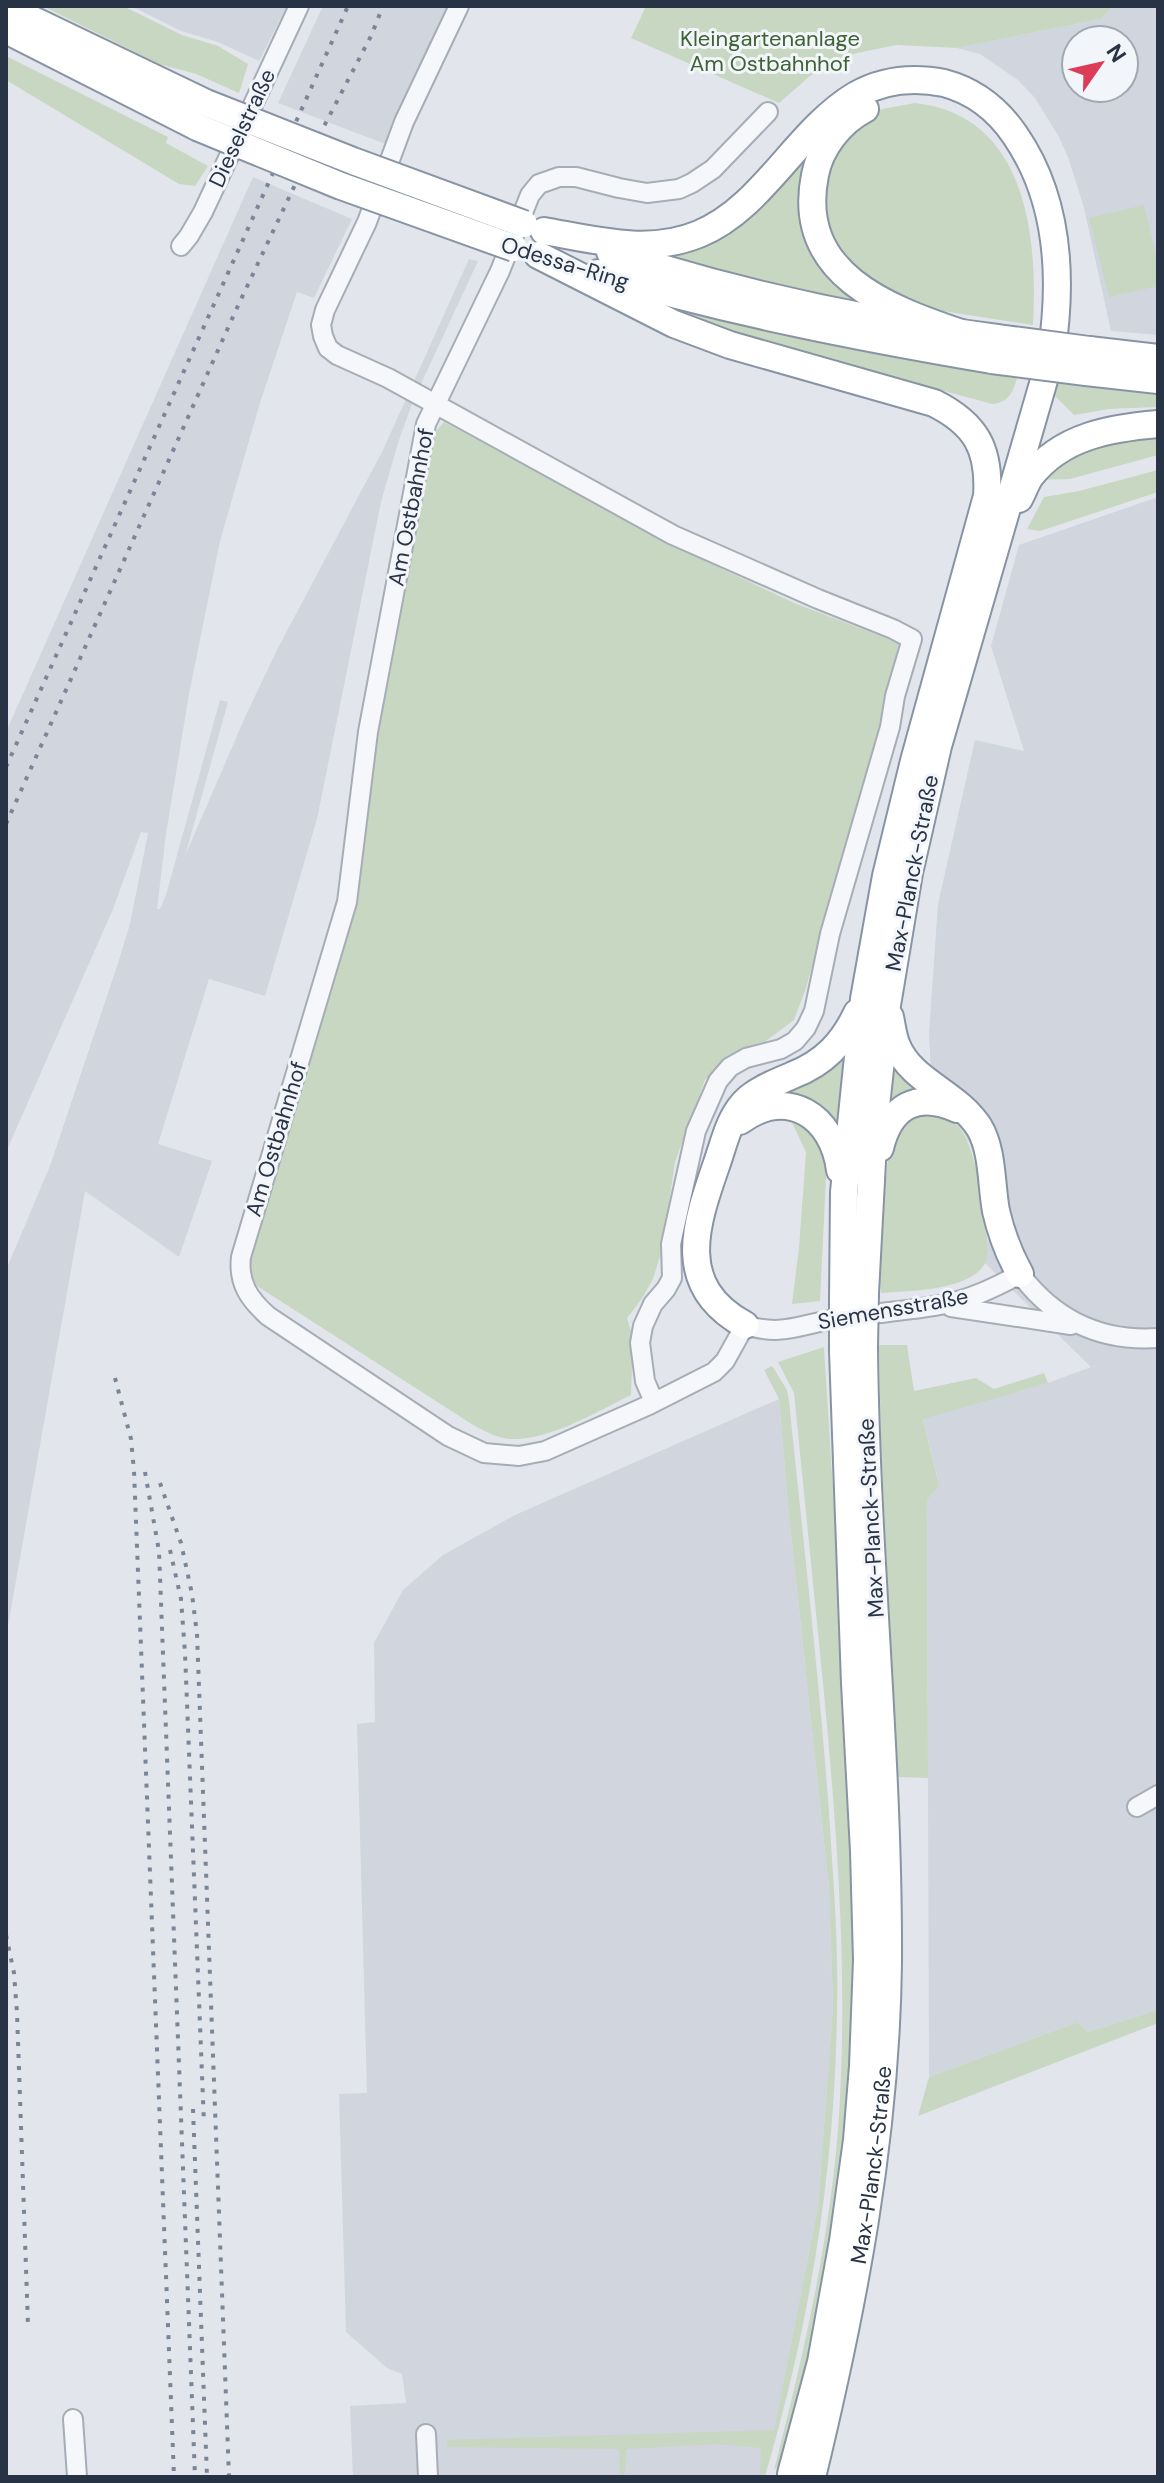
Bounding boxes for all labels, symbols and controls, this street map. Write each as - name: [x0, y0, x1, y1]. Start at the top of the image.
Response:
- park label: Kleingartenanlage Am Ostbahnhof: [680, 24, 860, 78]
- north arrow: [1060, 24, 1140, 104]
- text: N: [1100, 38, 1133, 68]
- street label: Dieselstraße: [202, 64, 282, 192]
- street label: Odessa-Ring: [497, 230, 633, 296]
- street label: Am Ostbahnhof: [381, 425, 441, 589]
- street label: Max-Planck-Straße: [879, 772, 945, 974]
- street label: Am Ostbahnhof: [239, 1058, 313, 1220]
- street label: Siemensstraße: [815, 1281, 971, 1337]
- street label: Max-Planck-Straße: [851, 1418, 891, 1618]
- street label: Max-Planck-Straße: [843, 2065, 898, 2266]

